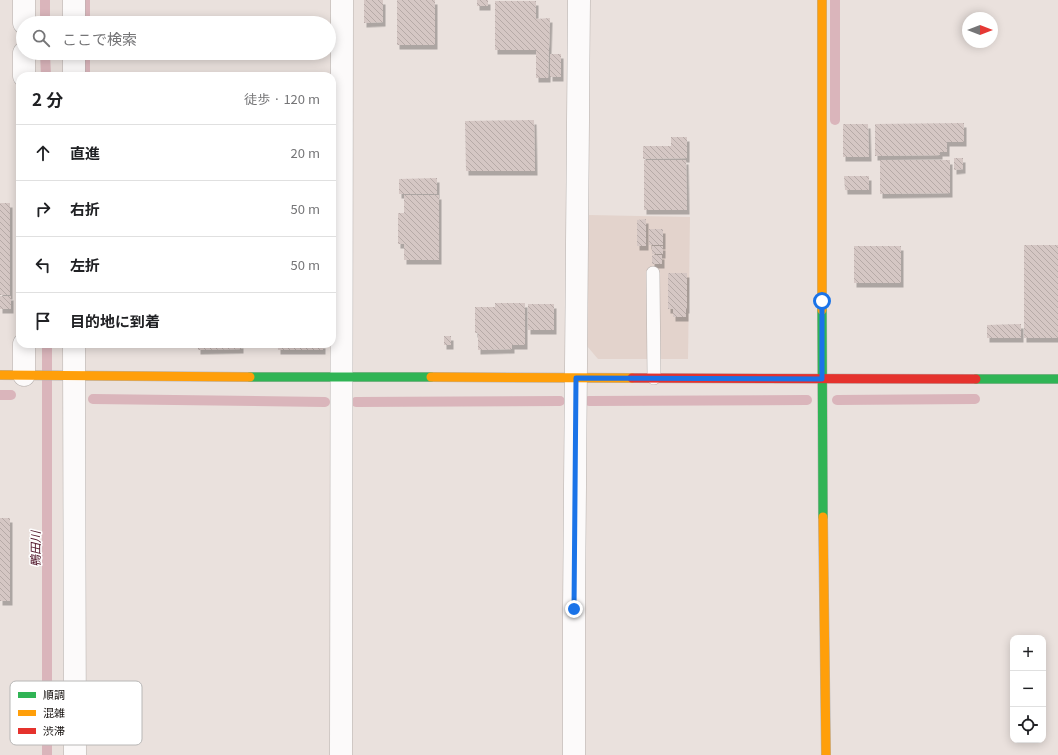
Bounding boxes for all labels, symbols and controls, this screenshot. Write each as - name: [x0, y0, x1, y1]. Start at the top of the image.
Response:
- north arrow: [962, 12, 998, 48]
- search box: [16, 16, 336, 60]
- icon: search: [30, 27, 52, 49]
- text: ここで検索: [62, 28, 137, 49]
- text: 2 分: [32, 86, 63, 111]
- text: 徒歩 · 120 m: [244, 89, 320, 108]
- icon: ahead: [32, 142, 54, 164]
- text: 直進: [70, 142, 100, 163]
- text: 20 m: [291, 143, 320, 162]
- icon: right: [32, 198, 54, 220]
- text: 右折: [70, 198, 100, 219]
- text: 50 m: [291, 199, 320, 218]
- icon: left: [32, 254, 54, 276]
- text: 左折: [70, 254, 100, 275]
- text: 50 m: [291, 255, 320, 274]
- route start: [813, 292, 831, 310]
- icon: arrive: [32, 310, 54, 332]
- text: 目的地に到着: [70, 310, 160, 331]
- water label: 鴨田川: [26, 529, 43, 567]
- route end: [565, 600, 583, 618]
- map controls: [1010, 635, 1046, 743]
- button: +: [1010, 635, 1046, 671]
- button: −: [1010, 671, 1046, 707]
- legend: [10, 681, 142, 745]
- text: 順調: [43, 686, 65, 702]
- text: 混雑: [43, 704, 65, 720]
- button: locate: [1010, 707, 1046, 743]
- text: 渋滞: [43, 722, 65, 738]

